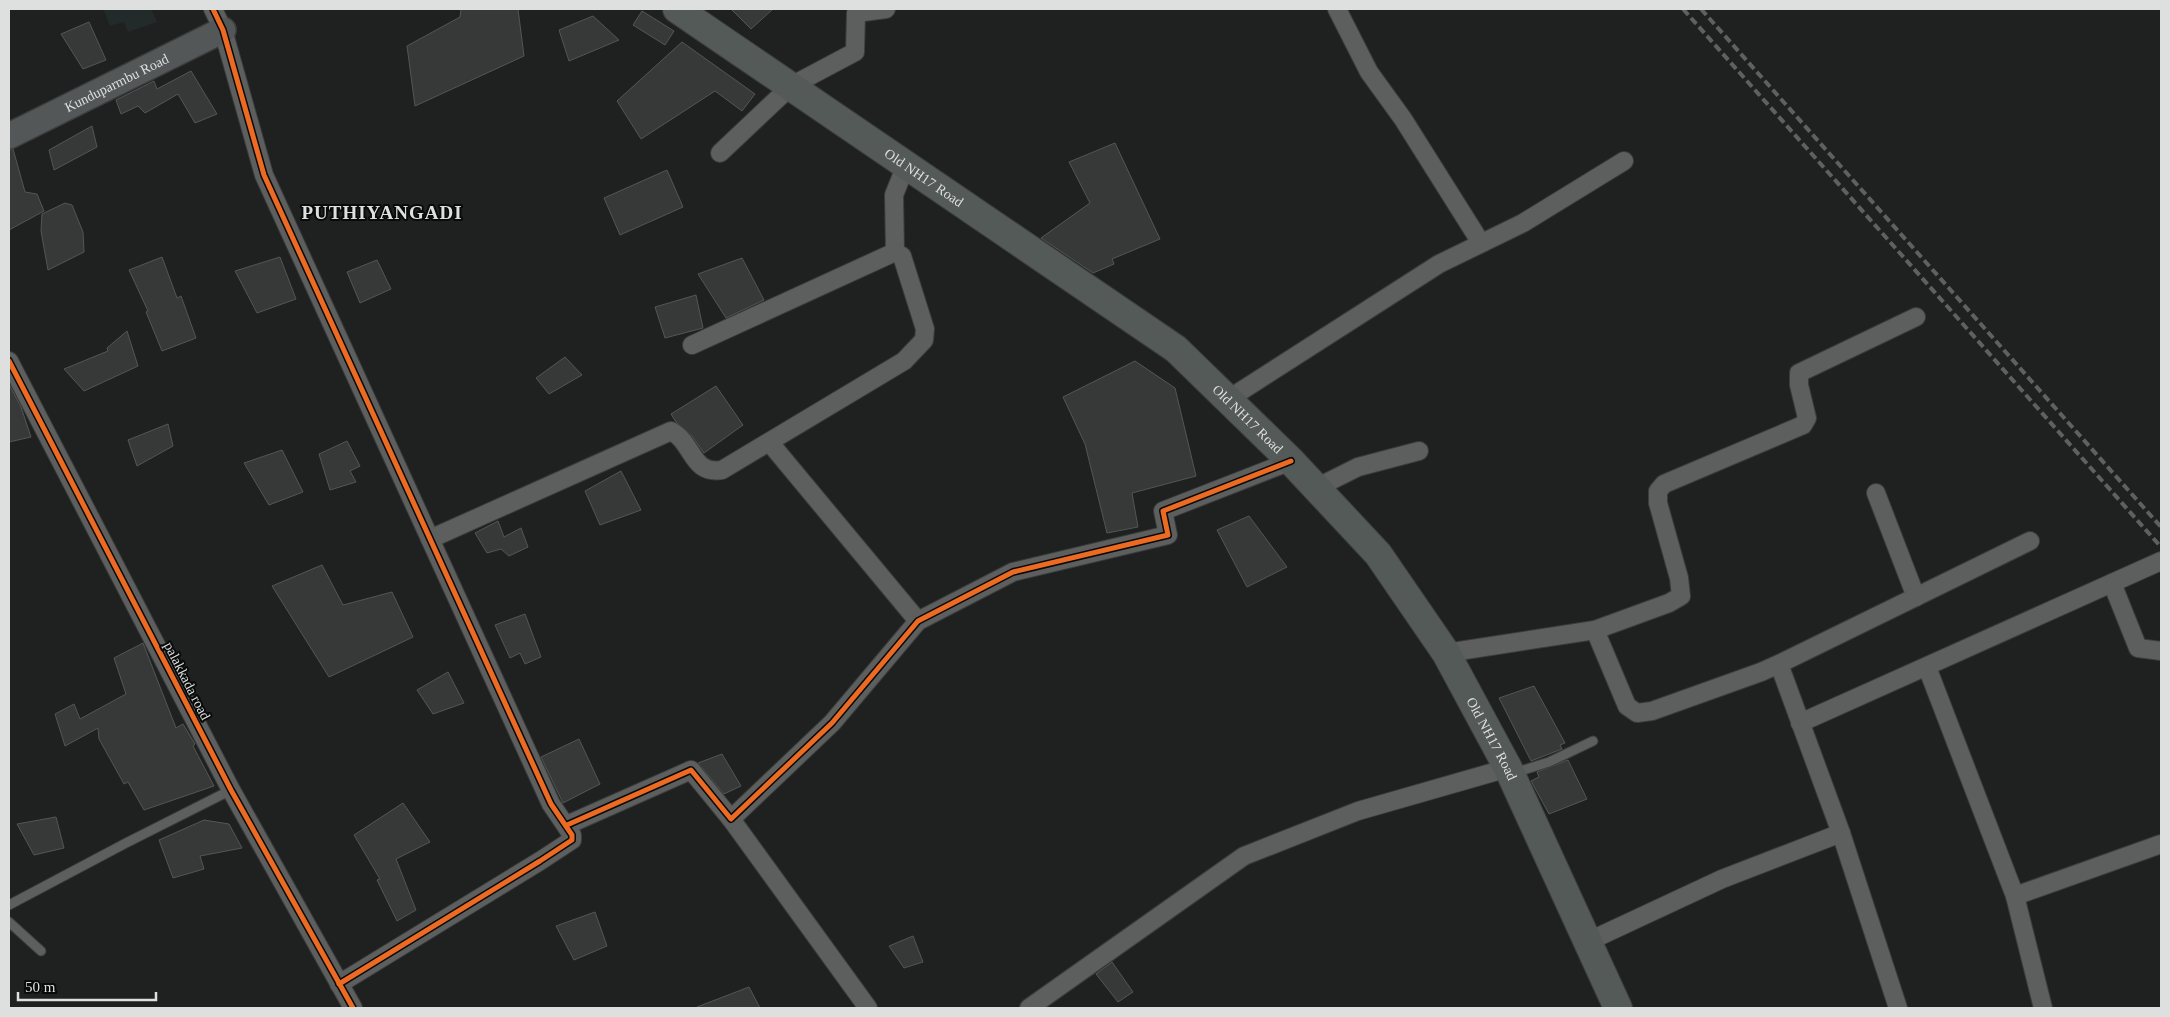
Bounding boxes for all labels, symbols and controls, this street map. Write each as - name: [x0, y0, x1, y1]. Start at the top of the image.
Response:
- street label: Kunduparmbu Road: [62, 51, 171, 115]
- street label: Old NH17 Road: [882, 145, 966, 209]
- district label: PUTHIYANGADI: [301, 202, 463, 223]
- street label: Old NH17 Road: [1210, 381, 1286, 456]
- street label: palakkada road: [161, 640, 213, 722]
- street label: Old NH17 Road: [1464, 695, 1520, 782]
- scale bar: [18, 970, 155, 1002]
- text: 50 m: [25, 979, 56, 995]

